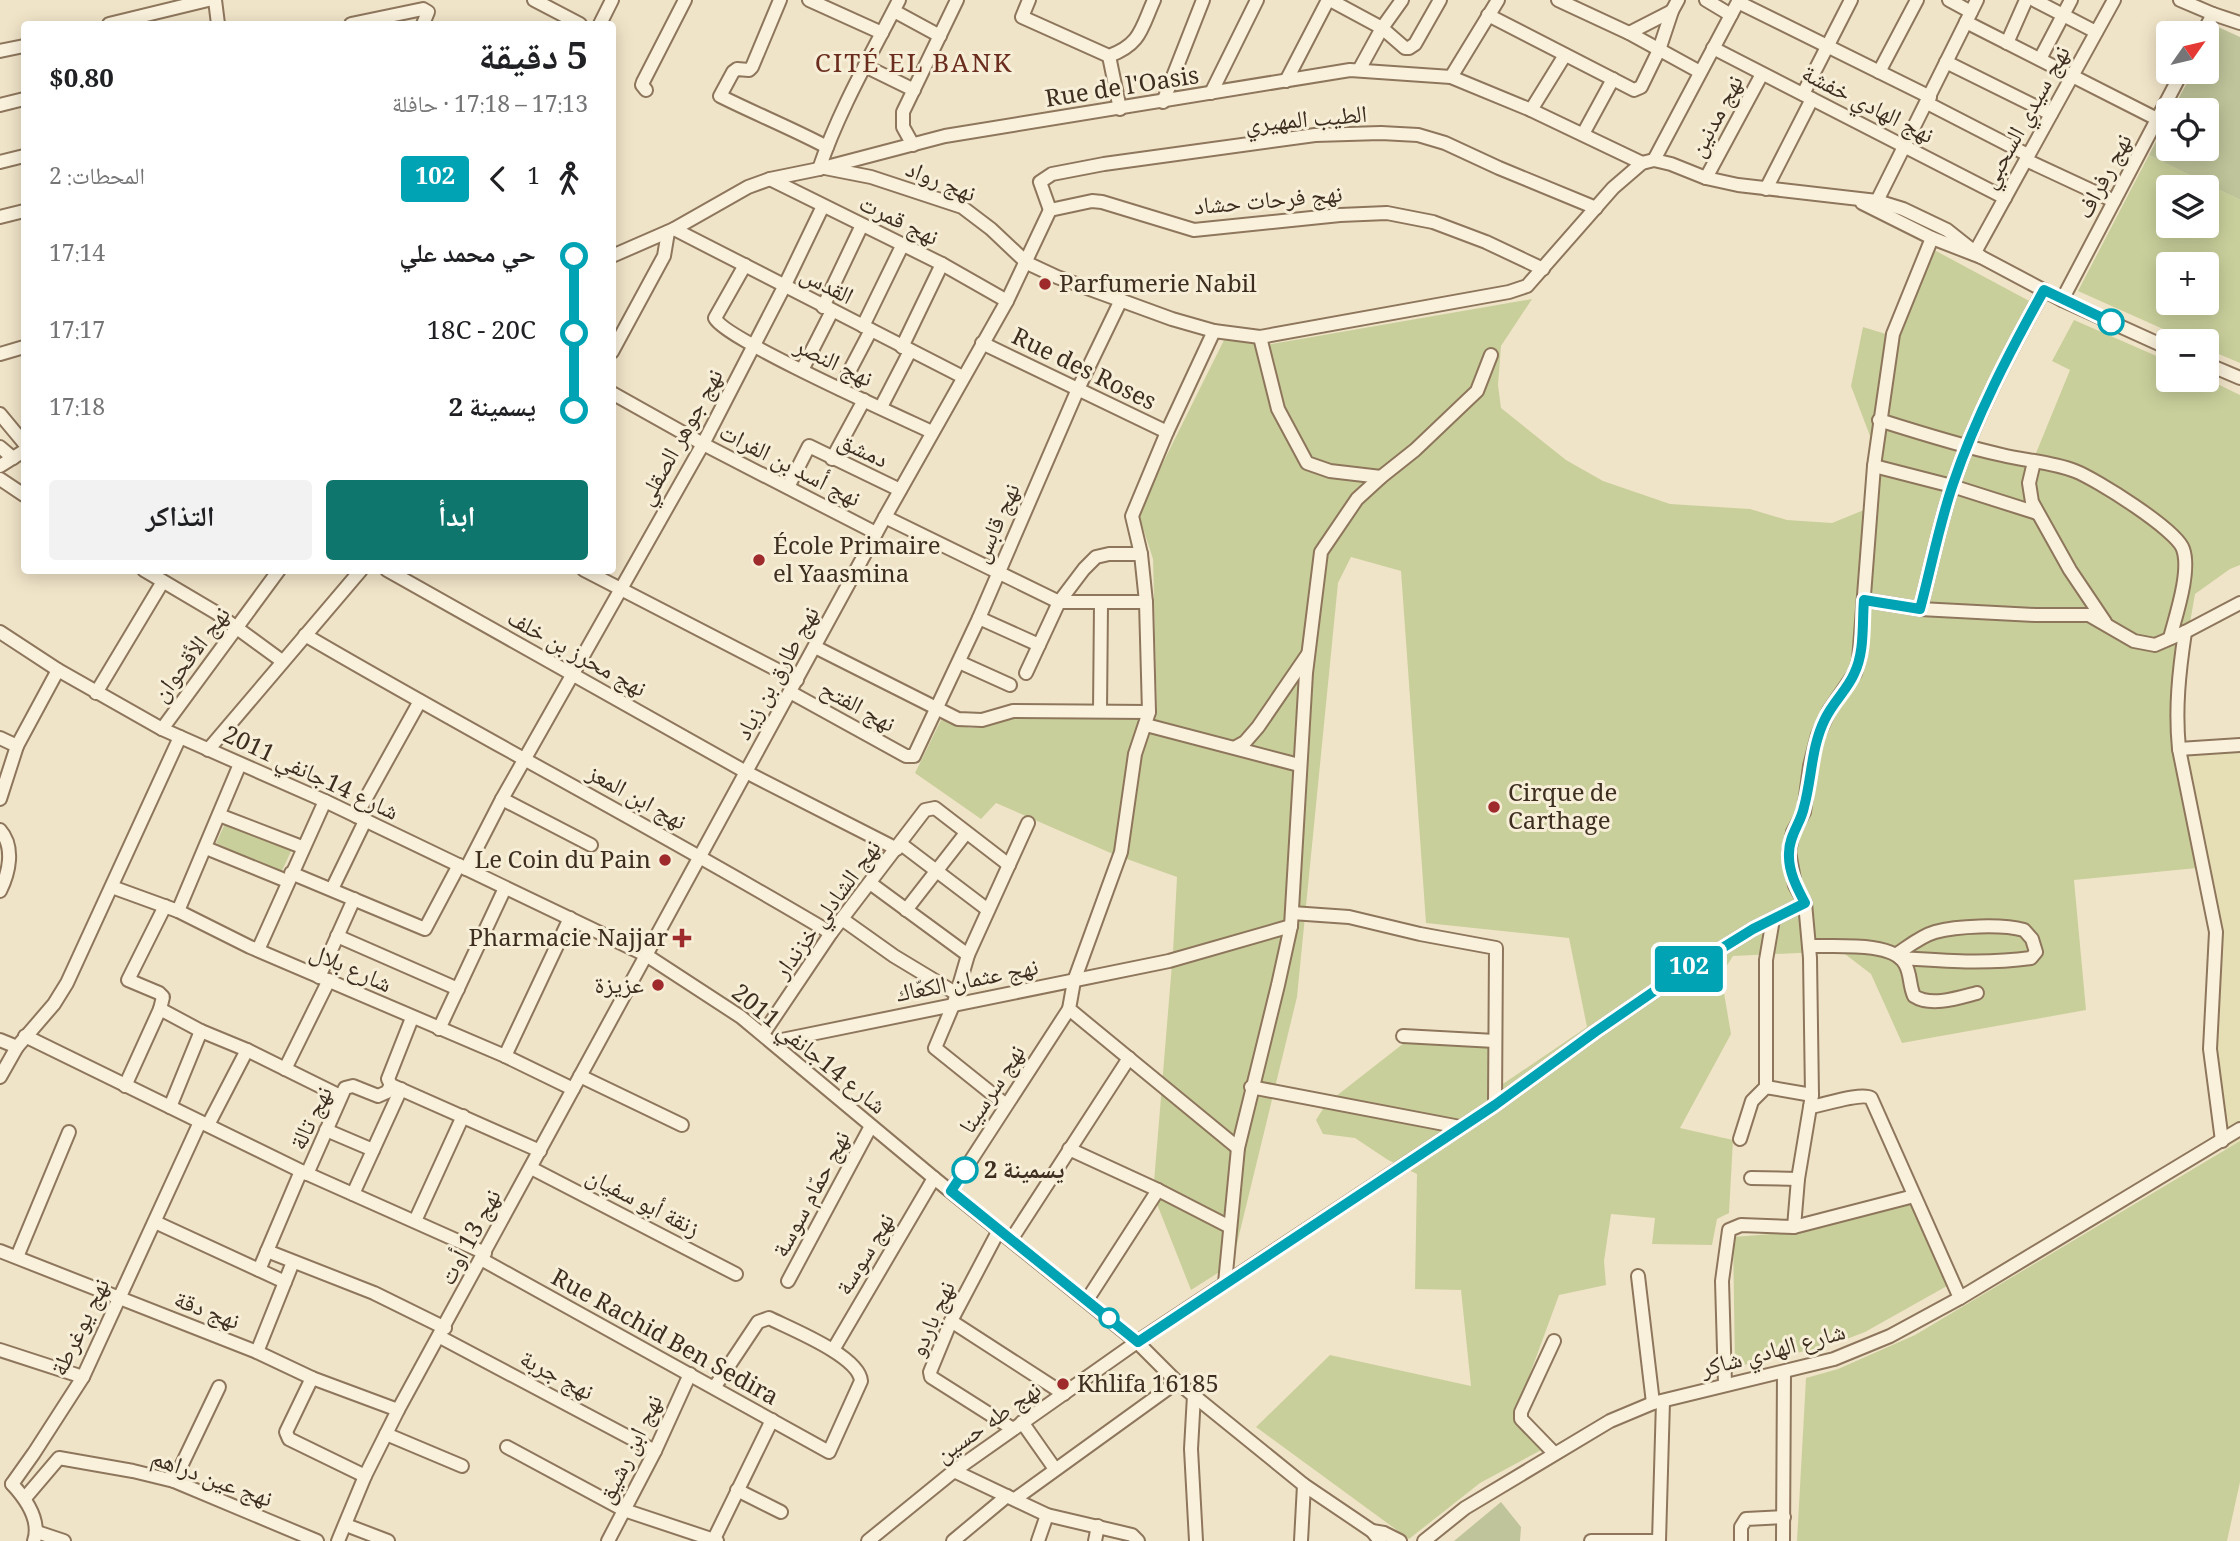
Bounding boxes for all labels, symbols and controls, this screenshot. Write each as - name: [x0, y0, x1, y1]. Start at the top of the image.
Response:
- north arrow: [2156, 21, 2219, 84]
- map controls: [2156, 21, 2219, 392]
- text: 5 دقيقة: [479, 28, 588, 93]
- street label: نهج سيدي السحبي: [1971, 39, 2084, 198]
- district label: CITÉ EL BANK: [815, 44, 1013, 88]
- street label: نهج الهادي خفشة: [1793, 55, 1941, 157]
- street label: Rue de l'Oasis: [1042, 57, 1202, 122]
- text: $0.80: [49, 59, 114, 103]
- street label: نهج مدنين: [1679, 68, 1757, 166]
- text: 17:13 – 17:18 · حافلة: [392, 87, 588, 127]
- street label: الطيب المهيري: [1243, 96, 1369, 147]
- button: locate: [2156, 98, 2219, 161]
- street label: نهج رفراف: [2066, 127, 2146, 227]
- street label: نهج رواد: [898, 151, 982, 216]
- text: 102: [415, 158, 455, 199]
- text: المحطات: 2: [49, 159, 145, 199]
- text: 1: [527, 159, 540, 199]
- icon: back: [479, 160, 517, 198]
- icon: walk: [550, 160, 588, 198]
- button: layers: [2156, 175, 2219, 238]
- street label: نهج فرحات حشاد: [1192, 176, 1344, 229]
- street label: نهج قمرت: [851, 185, 945, 259]
- text: حي محمد علي: [399, 234, 536, 278]
- text: 17:14: [49, 236, 105, 276]
- button: +: [2156, 252, 2219, 315]
- street label: القدس: [792, 256, 860, 318]
- place label: Parfumerie Nabil: [1059, 266, 1257, 307]
- marker: Parfumerie Nabil: [1037, 276, 1053, 292]
- unlabelled marker: [2098, 309, 2124, 335]
- text: 18C - 20C: [426, 311, 536, 355]
- text: 17:17: [49, 313, 105, 353]
- street label: Rue des Roses: [1003, 318, 1162, 424]
- street label: نهج النصر: [786, 327, 879, 401]
- button: −: [2156, 329, 2219, 392]
- street label: نهج جوهر الصقلي: [627, 362, 737, 515]
- text: يسمينة 2: [449, 388, 536, 432]
- text: 17:18: [49, 390, 105, 430]
- street label: نهج أسد بن الفرات: [710, 414, 867, 521]
- street label: دمشق: [830, 423, 894, 482]
- street label: نهج قابس: [962, 477, 1034, 571]
- button: التذاكر: [49, 480, 312, 560]
- button: ابدأ: [326, 480, 588, 560]
- place label: École Primaire el Yaasmina: [773, 528, 941, 597]
- marker: École Primaire el Yaasmina: [751, 552, 767, 568]
- street label: نهج الأقحوان: [143, 598, 243, 713]
- street label: نهج طارق بن زياد: [725, 599, 833, 749]
- street label: نهج محرز بن خلف: [498, 600, 653, 711]
- street label: نهج الفتح: [811, 670, 902, 746]
- street label: شارع 14جانفي 2011: [215, 716, 405, 834]
- street label: نهج ابن المعز: [577, 754, 693, 844]
- place label: Cirque de Carthage: [1508, 775, 1617, 844]
- marker: Cirque de Carthage: [1486, 799, 1502, 815]
- street label: نهج الشادلي خزندار: [763, 832, 894, 990]
- place label: Le Coin du Pain: [474, 842, 651, 883]
- marker: Le Coin du Pain: [657, 852, 673, 868]
- place label: Pharmacie Najjar: [469, 920, 668, 961]
- marker: Pharmacie Najjar: [674, 930, 690, 946]
- street label: شارع بلال: [302, 934, 398, 1007]
- line badge: 102: [1649, 946, 1729, 992]
- text: 102: [1669, 948, 1709, 989]
- street label: نهج عثمان الكعّاك: [893, 949, 1042, 1016]
- place label: عزيزة: [594, 967, 644, 1008]
- street label: شارع 14جانفي 2011: [721, 975, 894, 1127]
- marker: عزيزة: [650, 977, 666, 993]
- street label: نهج سرسينا: [950, 1037, 1039, 1143]
- street label: نهج تالة: [280, 1080, 346, 1158]
- street label: نهج حمّام سوسة: [762, 1124, 864, 1266]
- place label: يسمينة 2: [984, 1152, 1064, 1193]
- marker: يسمينة 2: [952, 1157, 978, 1183]
- street label: زنقة أبو سفيان: [577, 1158, 706, 1251]
- street label: نهج 13 أوت: [430, 1182, 515, 1294]
- street label: نهج سوسة: [826, 1206, 908, 1305]
- street label: Rue Rachid Ben Sedira: [542, 1259, 785, 1419]
- street label: نهج يوغرطة: [41, 1272, 124, 1384]
- street label: نهج باردو: [899, 1275, 969, 1365]
- street label: نهج دقة: [167, 1281, 245, 1344]
- unlabelled marker: [1099, 1308, 1119, 1328]
- street label: شارع الهادي شاكر: [1696, 1313, 1851, 1392]
- street label: نهج جربة: [511, 1340, 601, 1414]
- place label: Khlifa 16185: [1077, 1366, 1219, 1407]
- street label: نهج طه حسين: [927, 1372, 1052, 1476]
- marker: Khlifa 16185: [1055, 1376, 1071, 1392]
- street label: نهج ابن رشيق: [588, 1388, 676, 1512]
- street label: نهج عين دراهم: [144, 1439, 278, 1521]

